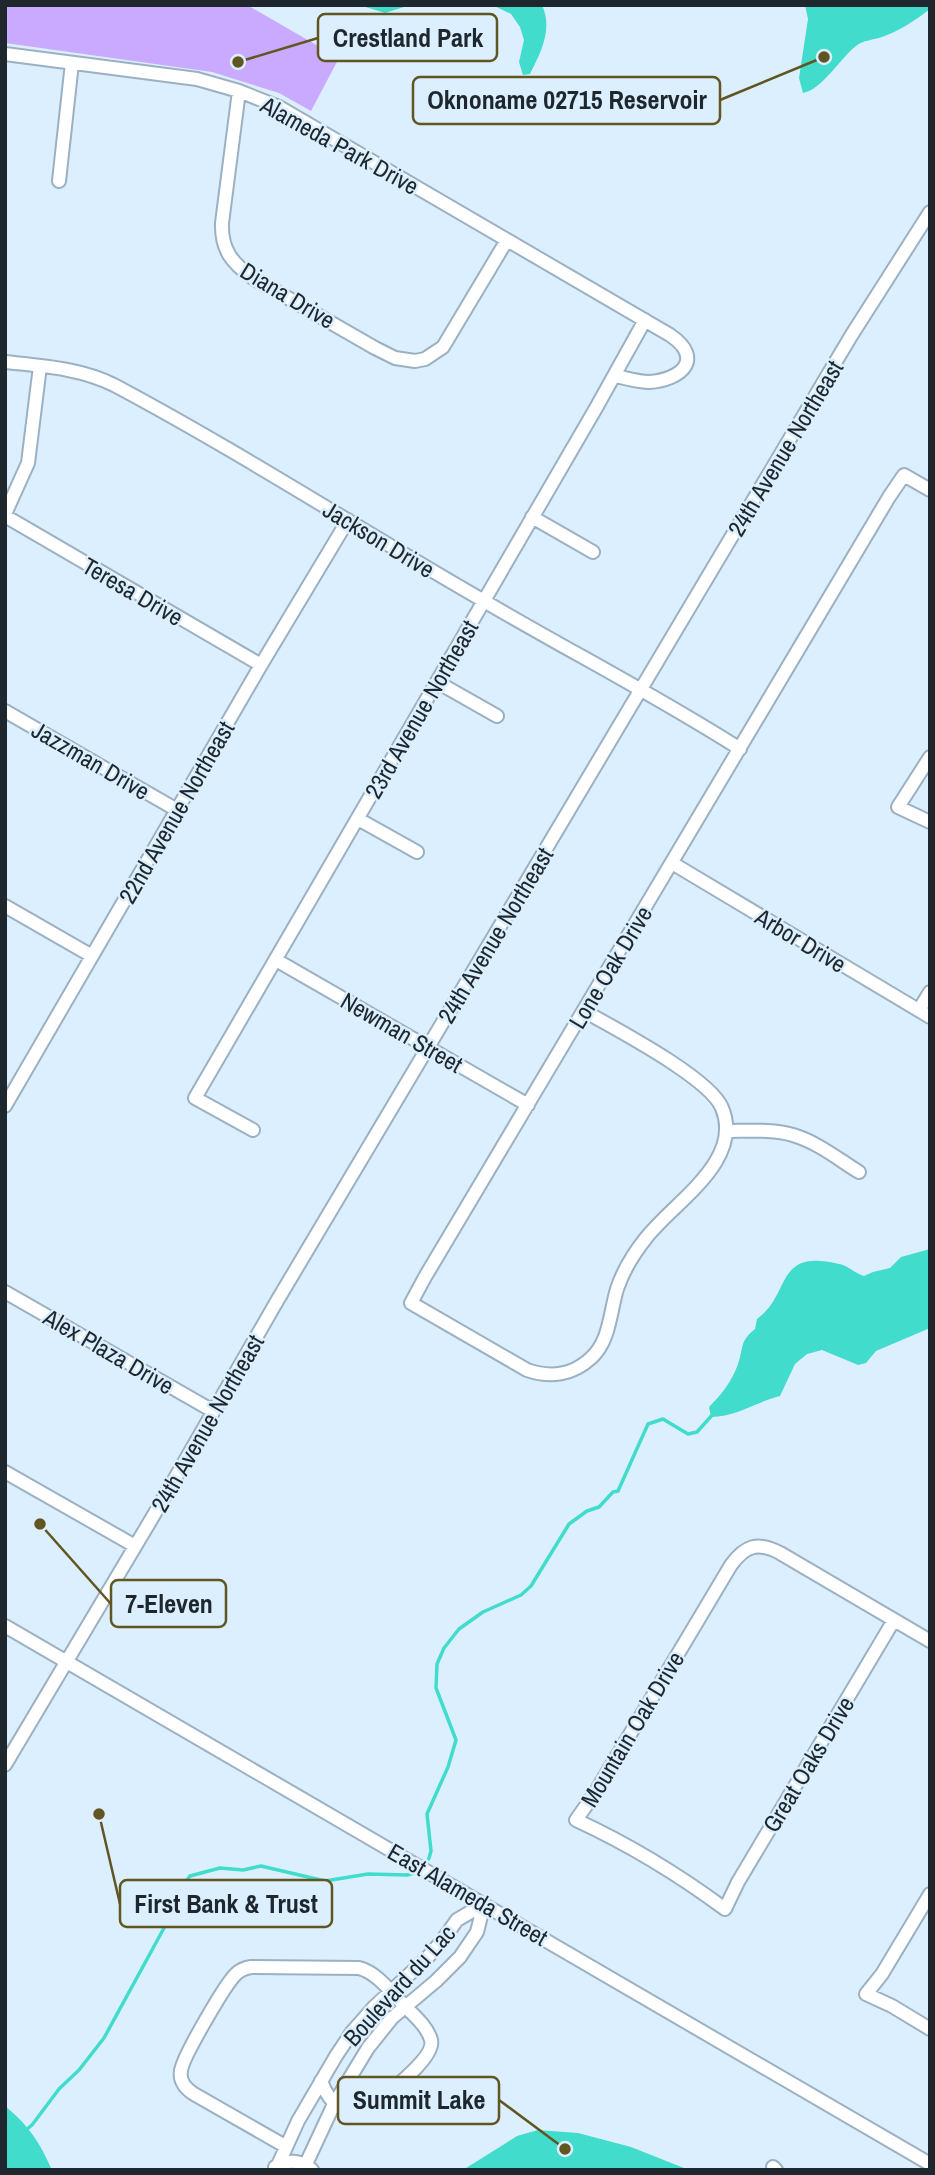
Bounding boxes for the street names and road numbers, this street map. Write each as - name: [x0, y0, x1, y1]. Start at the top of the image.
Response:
- street label: Alameda Park Drive: [254, 88, 425, 202]
- street label: Diana Drive: [235, 254, 341, 336]
- street label: 24th Avenue Northeast: [720, 354, 850, 542]
- street label: Jackson Drive: [317, 493, 441, 585]
- street label: Teresa Drive: [77, 549, 189, 633]
- street label: 23rd Avenue Northeast: [357, 614, 485, 804]
- street label: Jazzman Drive: [26, 713, 156, 807]
- street label: 22nd Avenue Northeast: [111, 715, 241, 909]
- street label: 24th Avenue Northeast: [430, 841, 560, 1029]
- street label: Lone Oak Drive: [561, 900, 659, 1034]
- street label: Arbor Drive: [749, 900, 852, 980]
- street label: Newman Street: [335, 984, 469, 1080]
- street label: Alex Plaza Drive: [37, 1300, 180, 1401]
- street label: 24th Avenue Northeast: [143, 1328, 271, 1518]
- street label: Mountain Oak Drive: [573, 1645, 691, 1813]
- street label: Great Oaks Drive: [755, 1690, 861, 1838]
- street label: East Alameda Street: [382, 1835, 554, 1953]
- street label: Boulevard du Lac: [336, 1917, 462, 2053]

